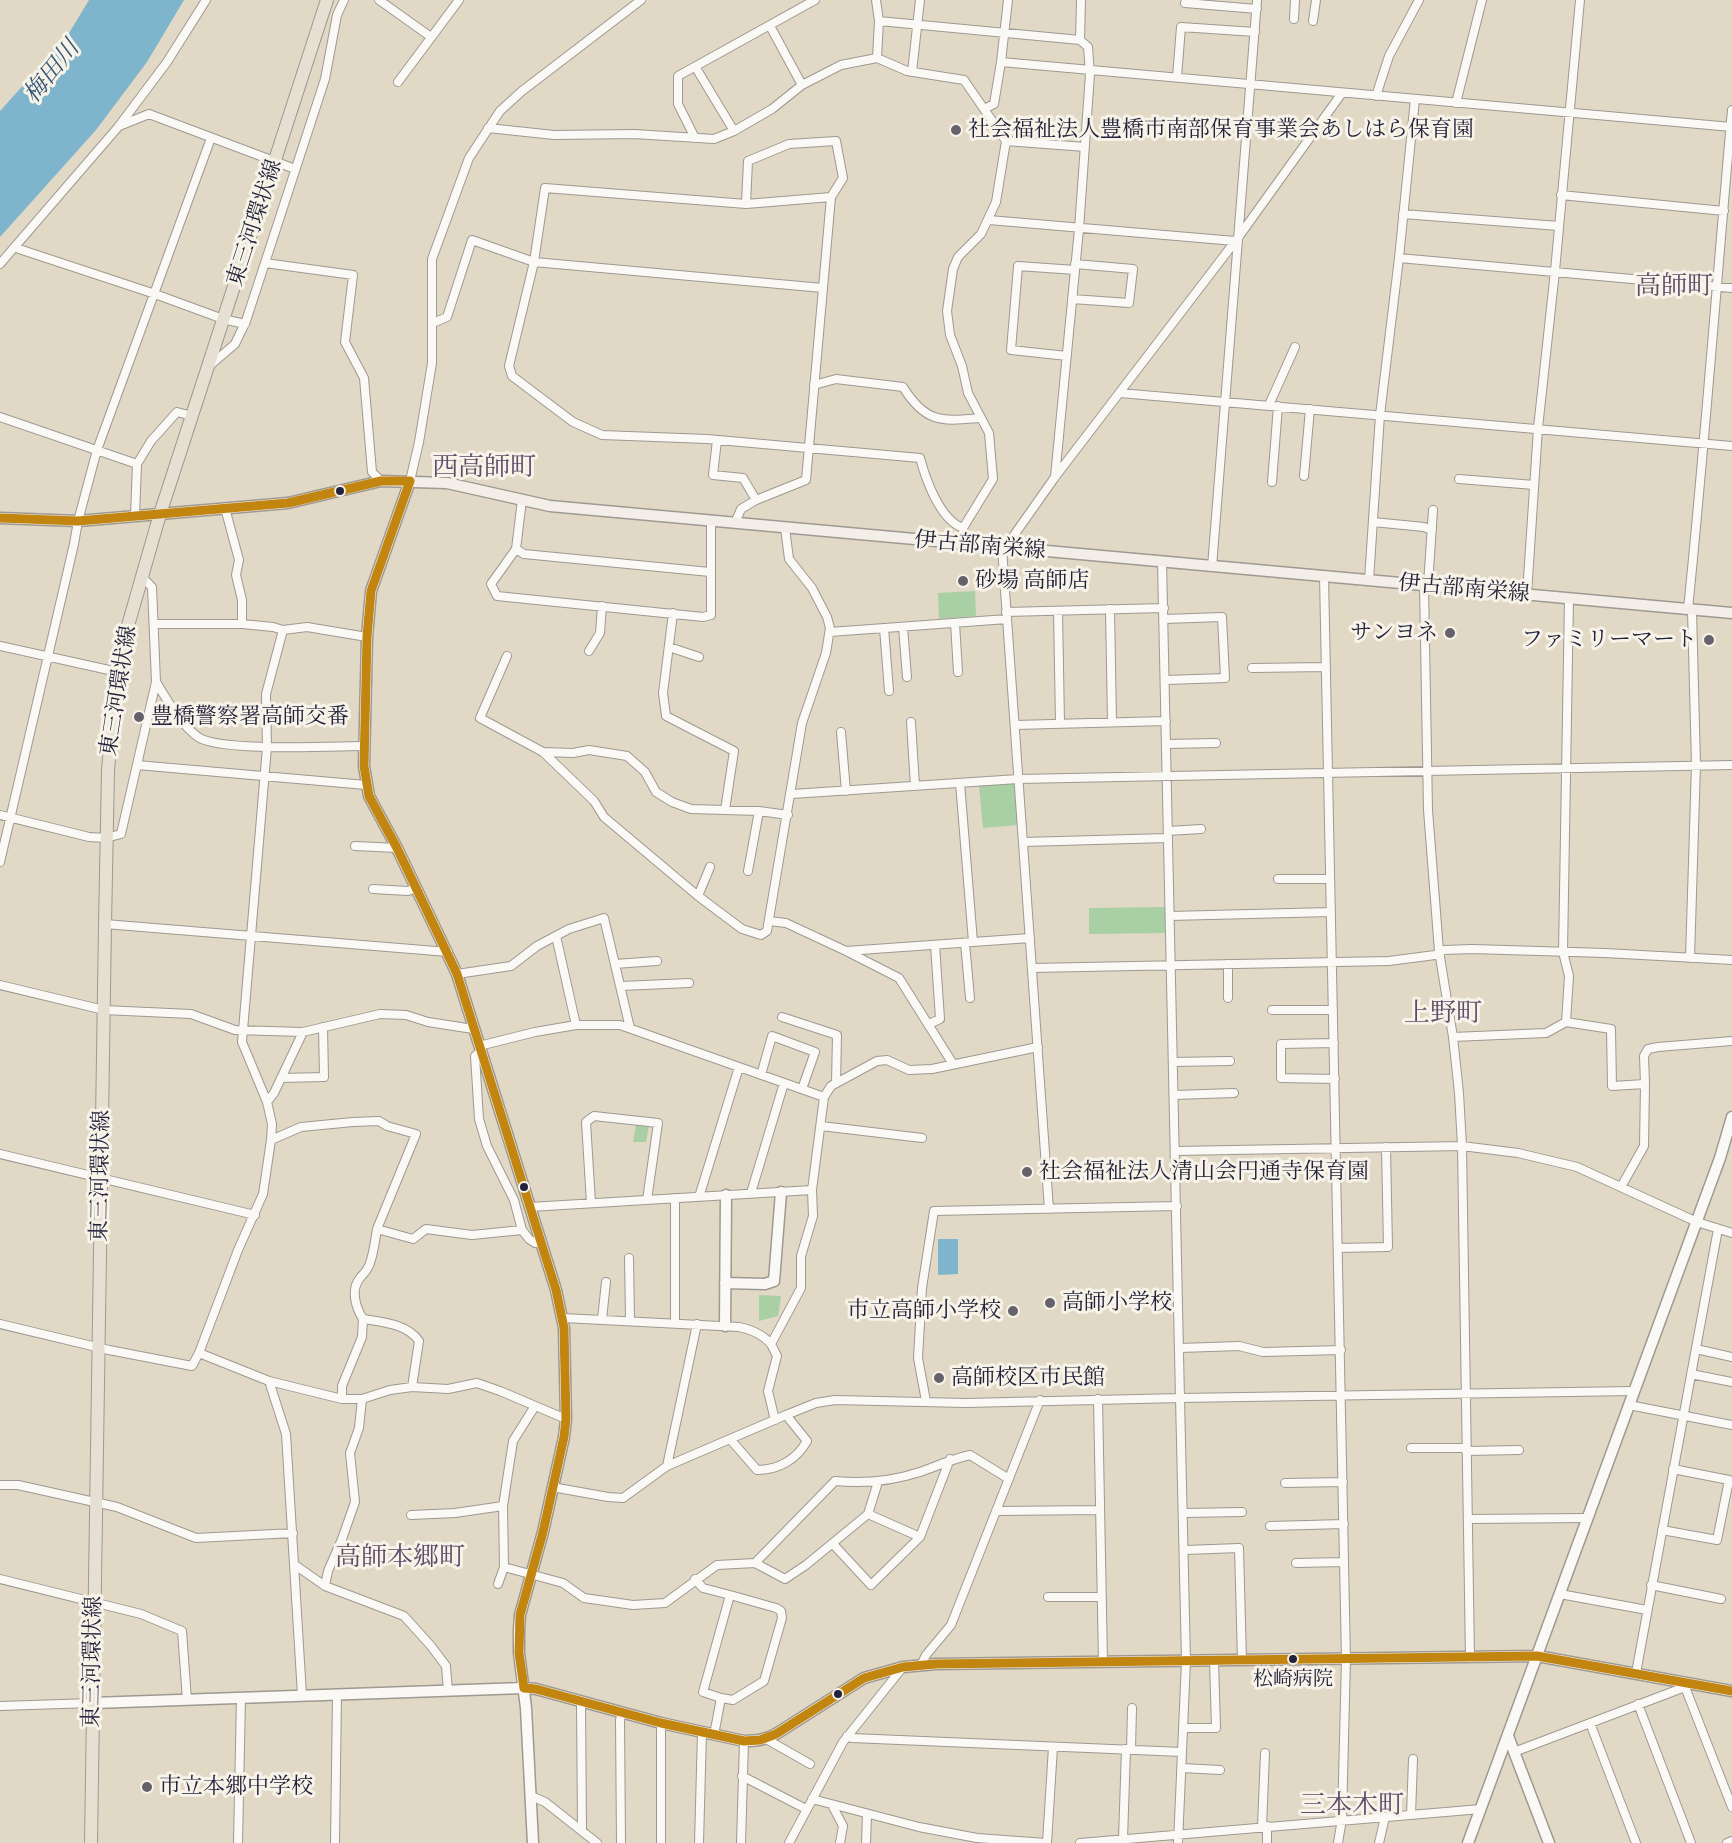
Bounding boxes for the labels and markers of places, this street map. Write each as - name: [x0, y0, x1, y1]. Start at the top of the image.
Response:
- place label: 社会福祉法人豊橋市南部保育事業会あしはら保育園: [968, 117, 1474, 143]
- marker: 社会福祉法人豊橋市南部保育事業会あしはら保育園: [949, 123, 963, 137]
- unlabelled marker: [334, 485, 346, 497]
- place label: 砂場 高師店: [975, 568, 1089, 594]
- marker: 砂場 高師店: [956, 574, 970, 588]
- place label: サンヨネ: [1350, 620, 1438, 646]
- marker: サンヨネ: [1443, 626, 1457, 640]
- place label: ファミリーマート: [1521, 627, 1697, 653]
- marker: ファミリーマート: [1702, 633, 1716, 647]
- place label: 豊橋警察署高師交番: [151, 704, 349, 730]
- marker: 豊橋警察署高師交番: [132, 710, 146, 724]
- place label: 社会福祉法人清山会円通寺保育園: [1039, 1159, 1369, 1185]
- marker: 社会福祉法人清山会円通寺保育園: [1020, 1165, 1034, 1179]
- unlabelled marker: [518, 1181, 530, 1193]
- place label: 高師小学校: [1062, 1290, 1172, 1316]
- marker: 高師小学校: [1043, 1296, 1057, 1310]
- place label: 市立高師小学校: [847, 1298, 1001, 1324]
- marker: 市立高師小学校: [1006, 1304, 1020, 1318]
- place label: 高師校区市民館: [951, 1365, 1105, 1391]
- marker: 高師校区市民館: [932, 1371, 946, 1385]
- marker: 松崎病院: [1287, 1653, 1299, 1665]
- place label: 松崎病院: [1253, 1668, 1333, 1692]
- unlabelled marker: [832, 1688, 844, 1700]
- place label: 市立本郷中学校: [159, 1774, 313, 1800]
- marker: 市立本郷中学校: [140, 1780, 154, 1794]

